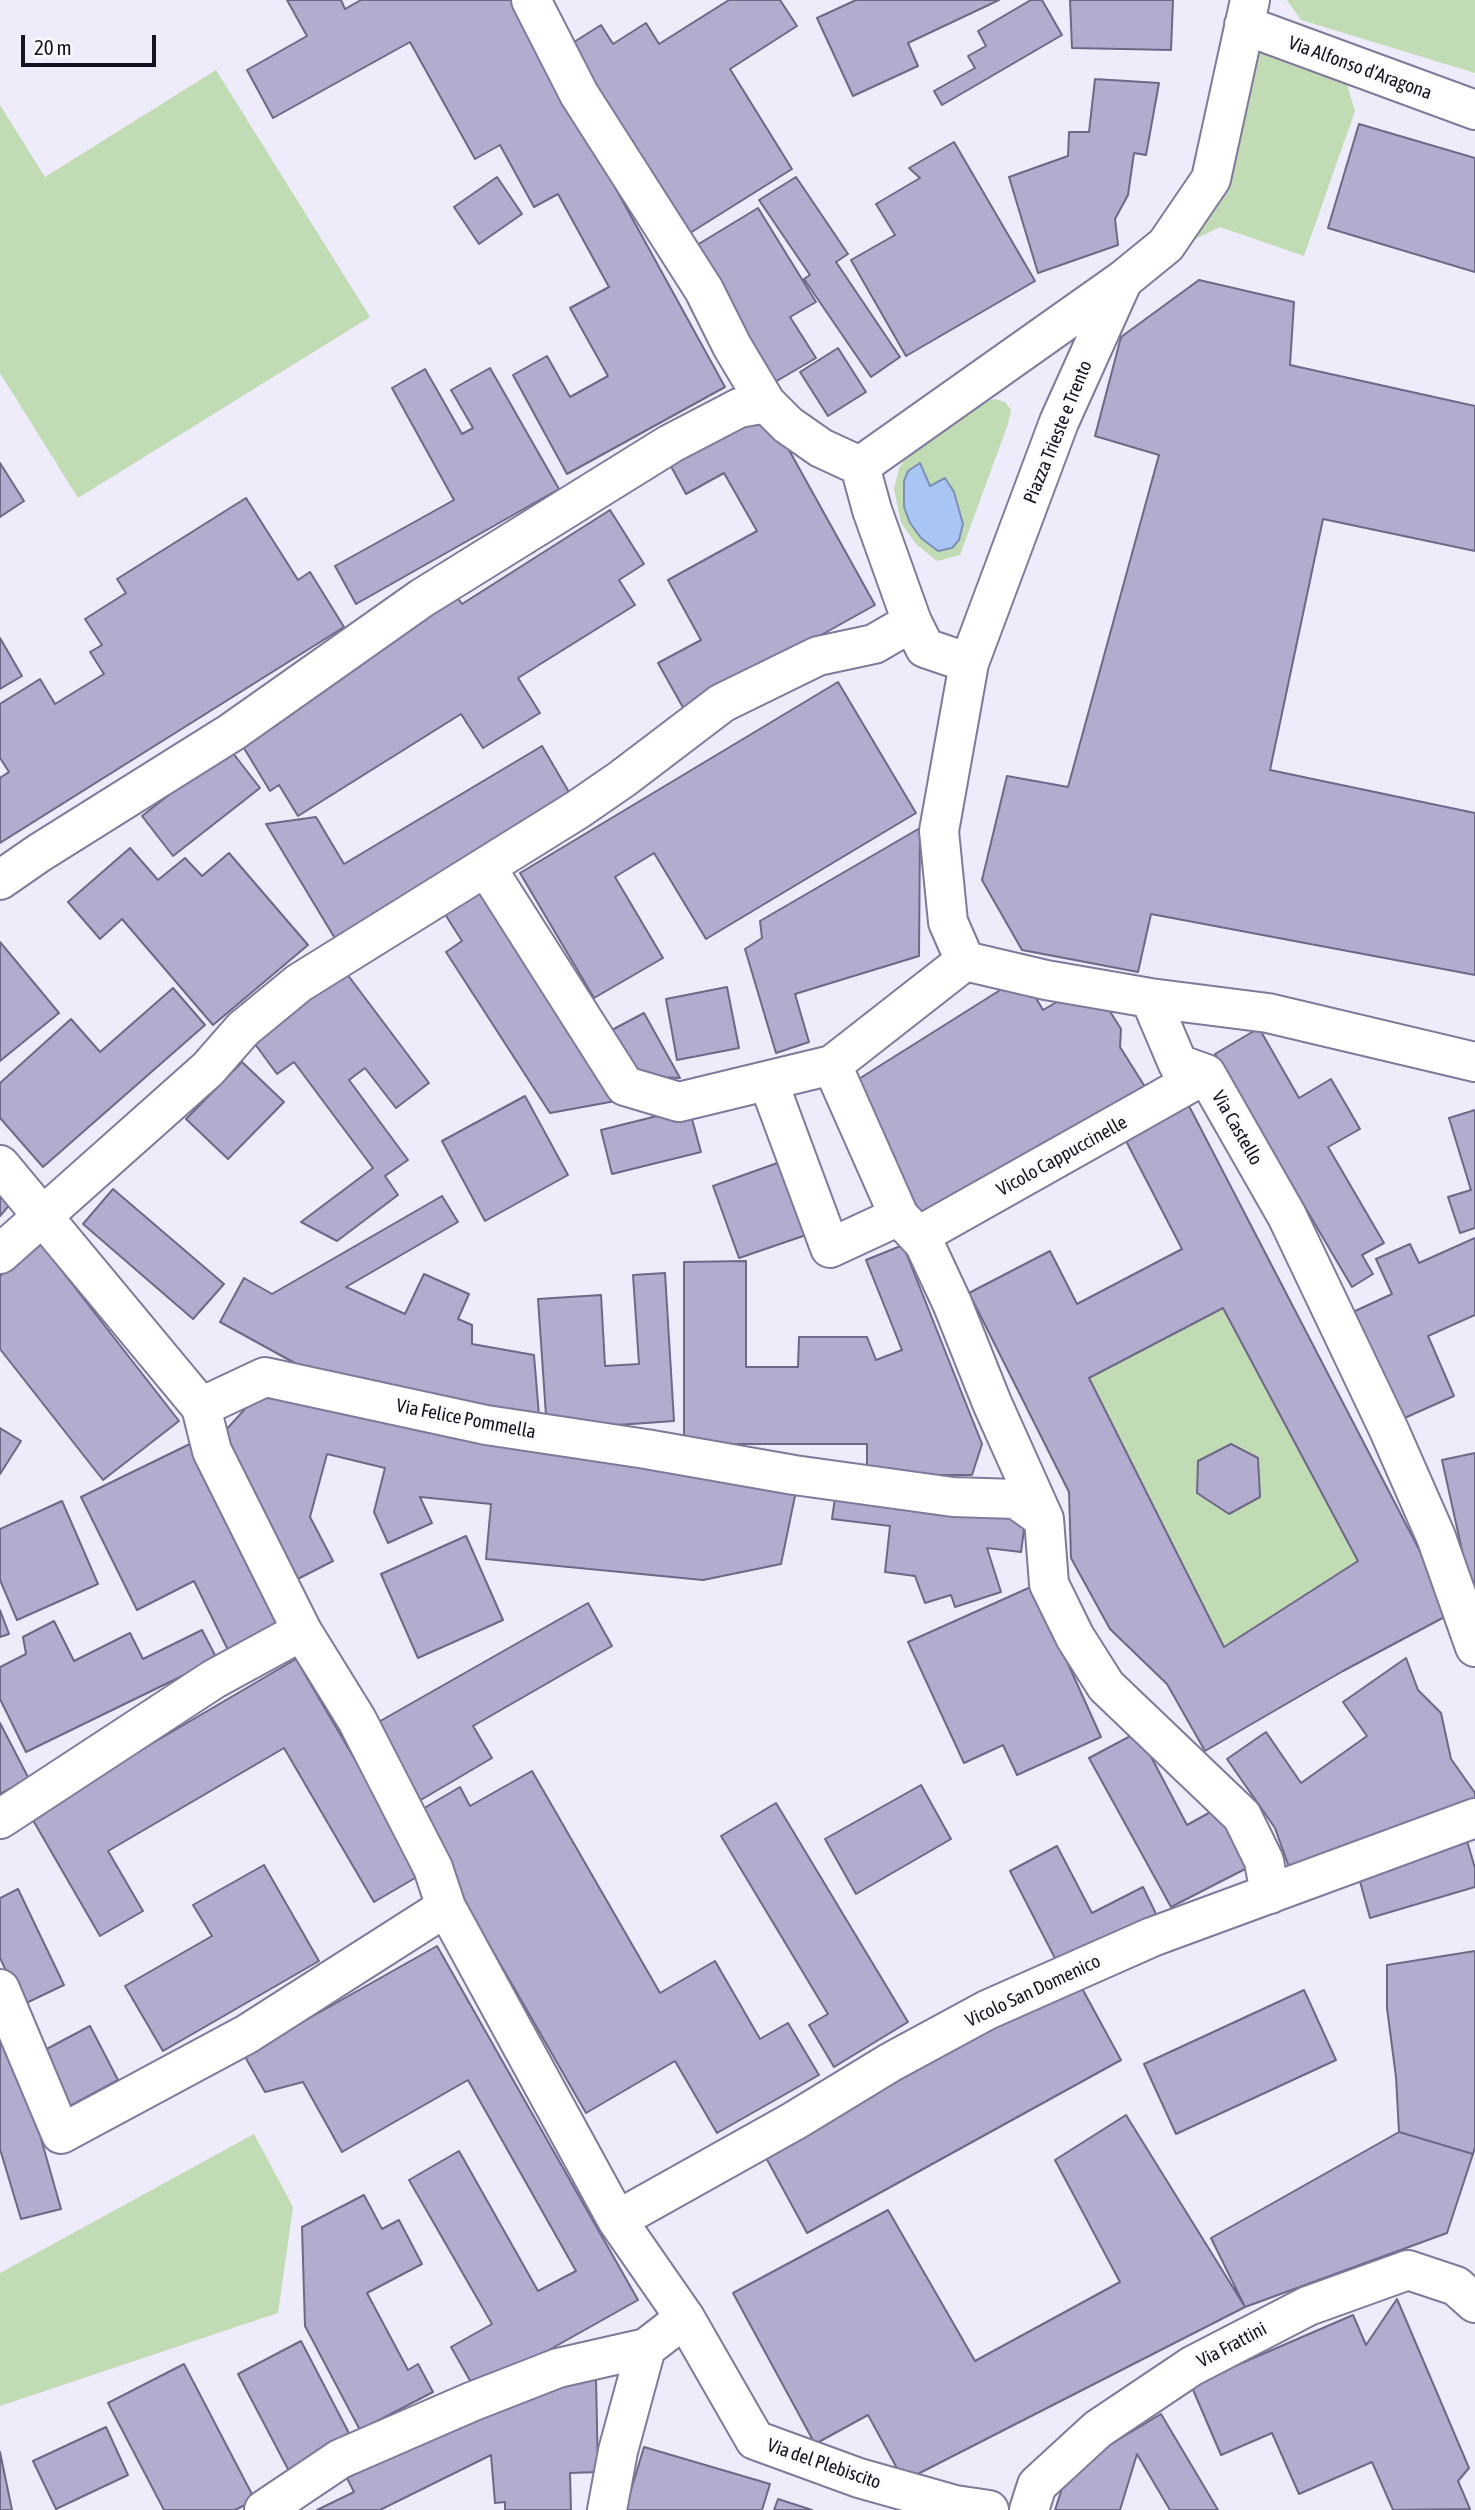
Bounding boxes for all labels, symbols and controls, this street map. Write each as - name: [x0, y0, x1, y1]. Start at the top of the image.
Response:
- scale bar: [24, 21, 159, 65]
- street label: Via Alfonso d’Aragona: [1285, 31, 1435, 105]
- text: 20 m: [34, 35, 72, 59]
- street label: Piazza Trieste e Trento: [1019, 357, 1097, 507]
- street label: Via Castello: [1207, 1087, 1267, 1169]
- street label: Vicolo Cappuccinelle: [993, 1111, 1131, 1201]
- street label: Via Felice Pommella: [394, 1394, 538, 1444]
- street label: Vicolo San Domenico: [962, 1950, 1104, 2032]
- street label: Via Frattini: [1193, 2317, 1271, 2373]
- street label: Via del Plebiscito: [764, 2434, 884, 2494]

